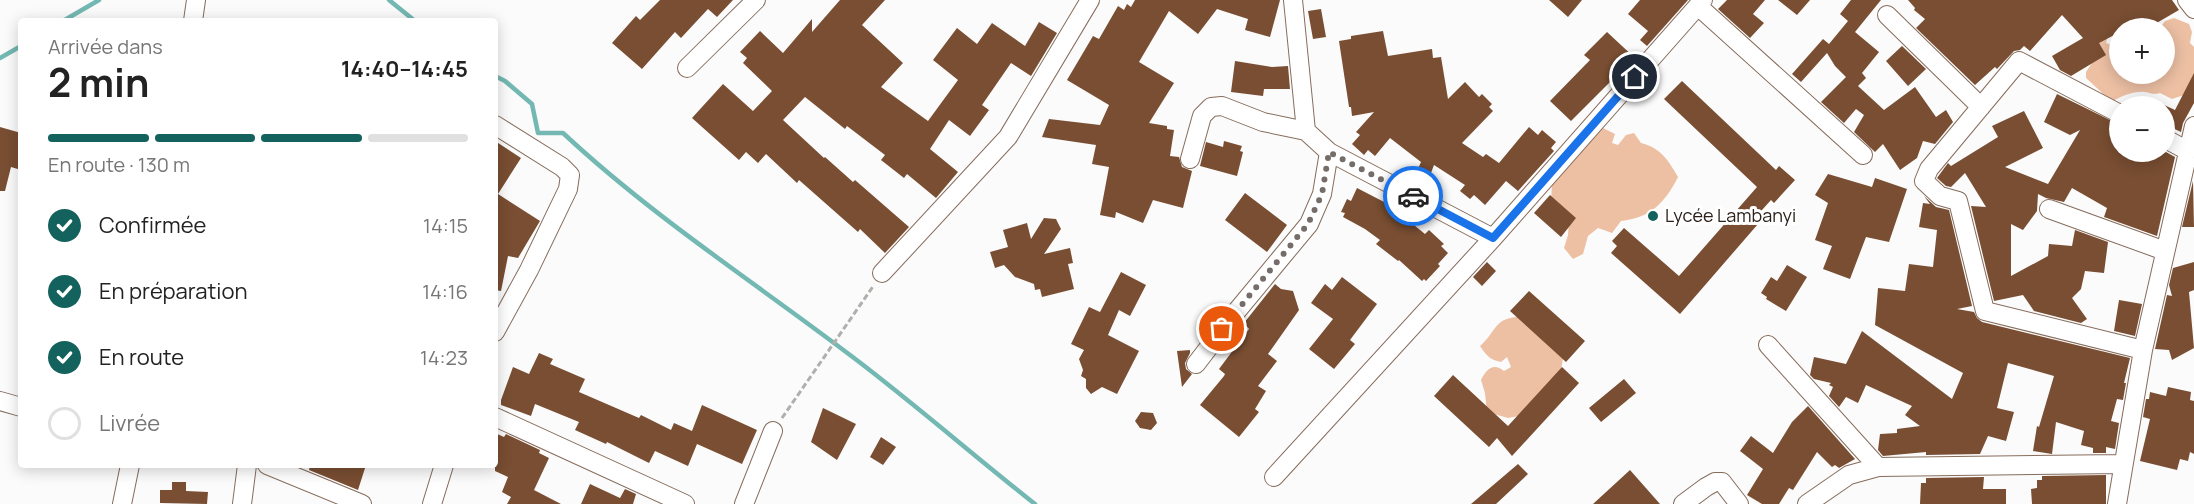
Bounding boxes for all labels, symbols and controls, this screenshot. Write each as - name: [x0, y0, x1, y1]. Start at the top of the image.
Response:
- map controls: [2109, 18, 2175, 162]
- button: +: [2109, 18, 2175, 84]
- text: Arrivée dans: [48, 33, 163, 60]
- pin: [1609, 51, 1660, 102]
- text: 14:40–14:45: [341, 54, 468, 84]
- text: 2 min: [48, 55, 149, 109]
- icon: home: [1618, 60, 1651, 93]
- button: −: [2109, 96, 2175, 162]
- text: En route · 130 m: [48, 151, 190, 178]
- courier: [1383, 166, 1443, 226]
- icon: car: [1397, 180, 1430, 213]
- place label: Lycée Lambanyi: [1665, 203, 1796, 227]
- icon: check: [48, 209, 81, 242]
- marker: Lycée Lambanyi: [1646, 209, 1660, 223]
- text: Confirmée: [99, 210, 206, 240]
- text: 14:15: [423, 212, 468, 239]
- icon: check: [48, 275, 81, 308]
- text: En préparation: [99, 276, 247, 306]
- text: 14:16: [422, 278, 468, 305]
- pin: [1196, 303, 1247, 354]
- icon: bag: [1205, 312, 1238, 345]
- icon: check: [48, 341, 81, 374]
- text: En route: [99, 342, 184, 372]
- text: 14:23: [420, 344, 468, 371]
- text: Livrée: [99, 408, 160, 438]

